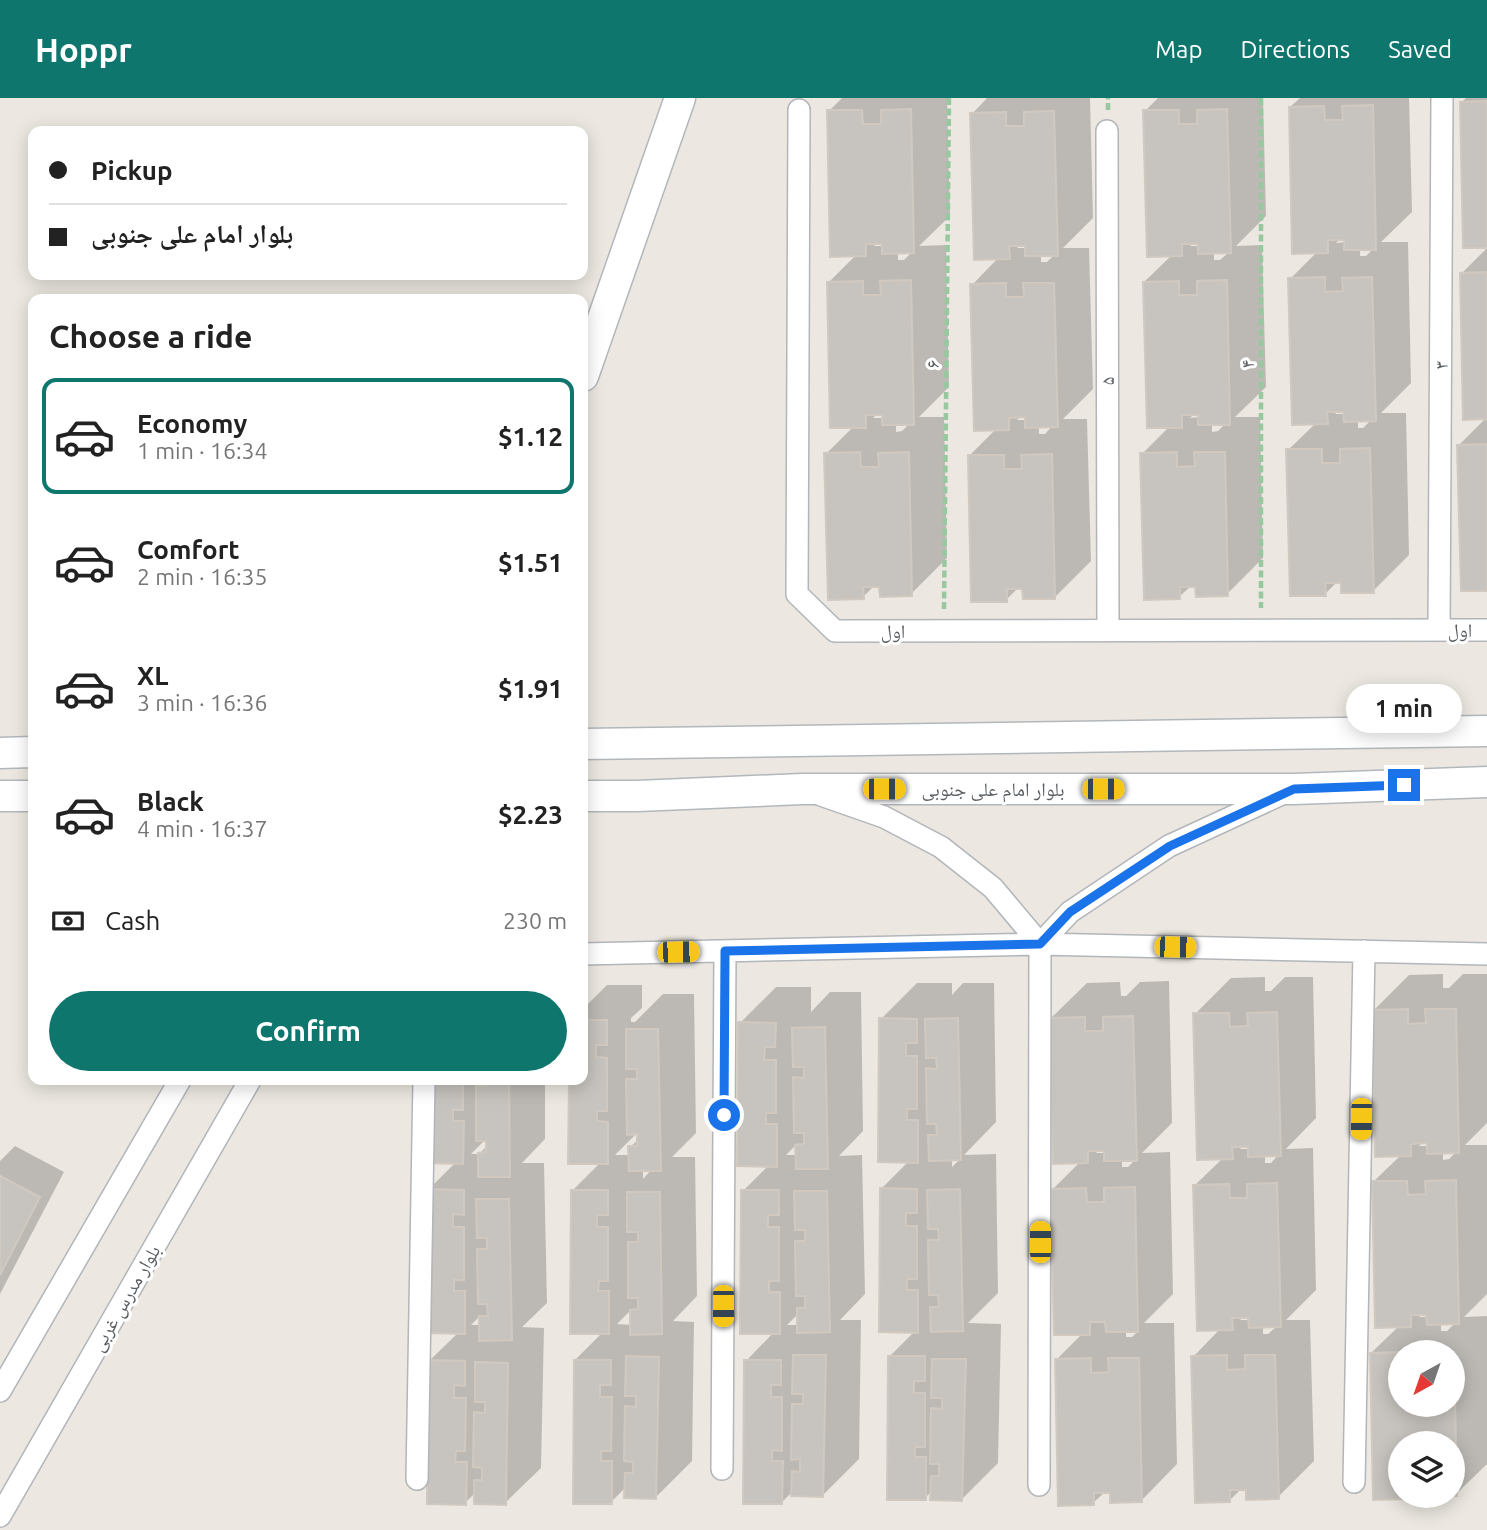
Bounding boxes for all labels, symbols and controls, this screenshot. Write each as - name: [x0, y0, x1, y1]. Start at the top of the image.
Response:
- text: Hoppr: [35, 31, 132, 68]
- text: Map: [1155, 36, 1202, 63]
- text: Directions: [1240, 36, 1350, 63]
- text: Saved: [1388, 36, 1452, 63]
- text: Pickup: [91, 156, 173, 185]
- text: بلوار امام علی جنوبی: [91, 219, 293, 248]
- text: Choose a ride: [49, 318, 252, 354]
- street label: ۶: [921, 360, 943, 368]
- street label: ۴: [1236, 360, 1258, 368]
- street label: ۳: [1430, 361, 1452, 369]
- street label: ۵: [1096, 377, 1118, 385]
- icon: car: [53, 405, 116, 468]
- text: Economy: [137, 409, 247, 438]
- text: $1.12: [498, 422, 563, 451]
- text: 1 min · 16:34: [137, 438, 268, 463]
- icon: car: [53, 531, 116, 594]
- text: Comfort: [137, 535, 240, 564]
- text: $1.51: [498, 548, 563, 577]
- text: 2 min · 16:35: [137, 564, 268, 589]
- street label: اول: [1448, 619, 1472, 642]
- street label: اول: [881, 620, 905, 643]
- icon: car: [53, 657, 116, 720]
- text: XL: [137, 661, 168, 690]
- text: $1.91: [498, 674, 563, 703]
- callout: 1 min: [1346, 684, 1462, 732]
- text: 3 min · 16:36: [137, 690, 268, 715]
- text: 1 min: [1375, 696, 1433, 721]
- route end: [1388, 769, 1420, 801]
- street label: بلوار امام علی جنوبی: [921, 778, 1065, 803]
- car: [864, 779, 906, 800]
- car: [1083, 779, 1125, 800]
- icon: car: [53, 783, 116, 846]
- text: Black: [137, 787, 204, 816]
- text: $2.23: [498, 800, 563, 829]
- text: 4 min · 16:37: [137, 816, 268, 841]
- icon: cash: [49, 902, 87, 940]
- text: Cash: [105, 906, 160, 935]
- text: 230 m: [503, 908, 567, 933]
- car: [1154, 936, 1197, 958]
- car: [657, 941, 700, 963]
- button: Confirm: [49, 991, 567, 1071]
- car: [1351, 1098, 1372, 1140]
- route start: [708, 1099, 740, 1131]
- car: [1030, 1221, 1051, 1263]
- street label: بلوار مدرس غربی: [86, 1241, 165, 1356]
- car: [713, 1285, 734, 1327]
- north arrow: [1388, 1340, 1465, 1418]
- map controls: [1388, 1340, 1465, 1508]
- button: layers: [1388, 1431, 1465, 1508]

